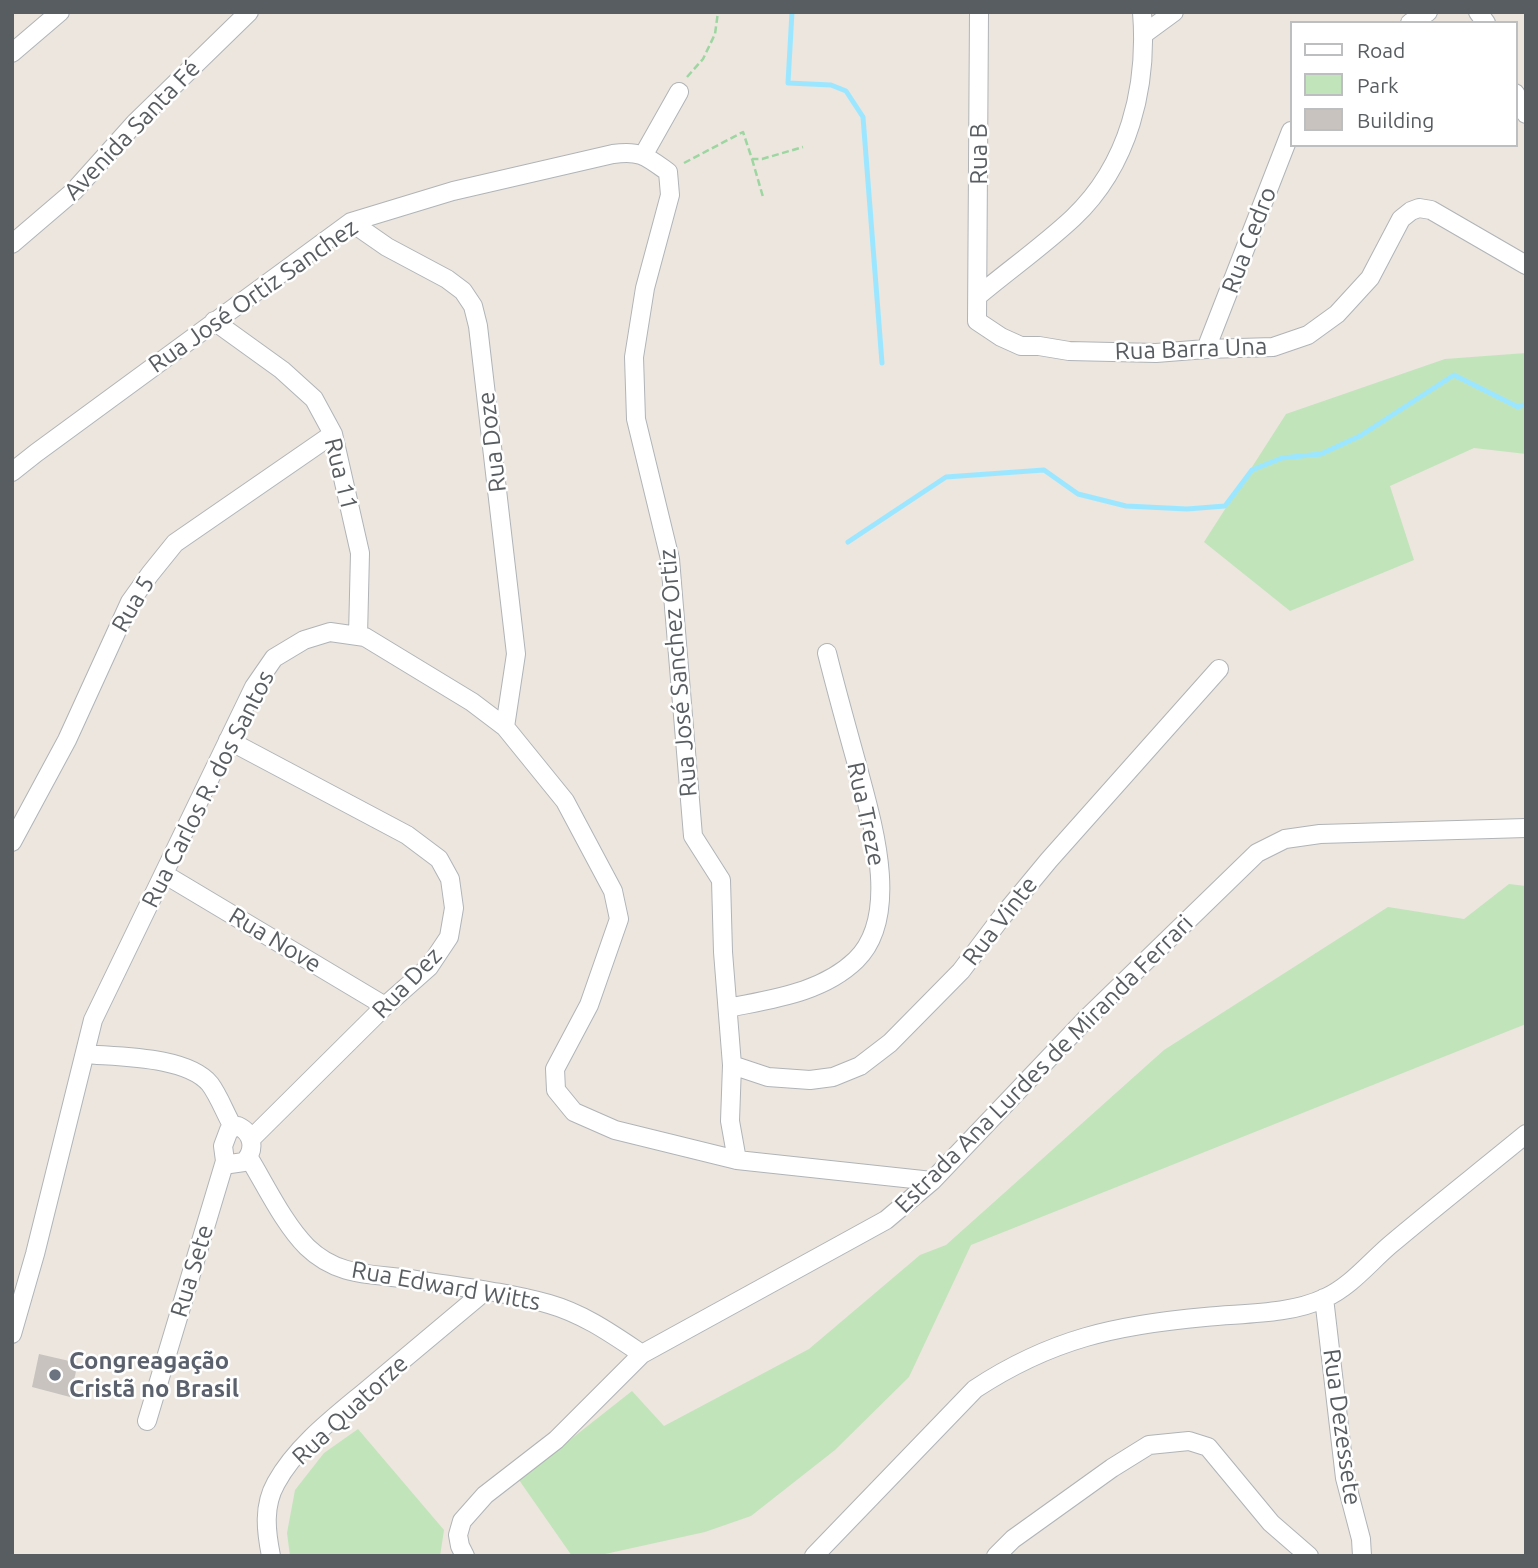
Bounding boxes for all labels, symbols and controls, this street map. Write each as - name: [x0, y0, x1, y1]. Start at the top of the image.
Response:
- legend: [1290, 21, 1517, 147]
- text: Road: [1357, 38, 1405, 62]
- street label: Avenida Santa Fé: [58, 54, 206, 206]
- text: Park: [1357, 73, 1399, 97]
- text: Building: [1357, 108, 1434, 132]
- street label: Rua B: [965, 123, 993, 185]
- street label: Rua Cedro: [1216, 183, 1282, 297]
- street label: Rua José Ortiz Sanchez: [143, 213, 363, 379]
- street label: Rua Barra Una: [1114, 332, 1268, 366]
- street label: Rua Doze: [472, 390, 512, 494]
- street label: Rua 11: [318, 435, 364, 513]
- street label: Rua José Sanchez Ortiz: [653, 548, 703, 798]
- street label: Rua 5: [106, 571, 160, 637]
- street label: Rua Carlos R. dos Santos: [136, 666, 280, 912]
- street label: Rua Treze: [841, 759, 891, 869]
- street label: Rua Vinte: [956, 871, 1044, 971]
- street label: Rua Nove: [224, 901, 326, 979]
- street label: Estrada Ana Lurdes de Miranda Ferrari: [889, 909, 1199, 1219]
- street label: Rua Dez: [366, 941, 448, 1025]
- street label: Rua Sete: [164, 1221, 220, 1321]
- street label: Rua Edward Witts: [349, 1255, 543, 1317]
- place label: Congreagação Cristã no Brasil: [69, 1347, 239, 1403]
- street label: Rua Dezessete: [1317, 1347, 1367, 1507]
- street label: Rua Quatorze: [286, 1349, 414, 1471]
- marker: Congreagação Cristã no Brasil: [47, 1367, 63, 1383]

